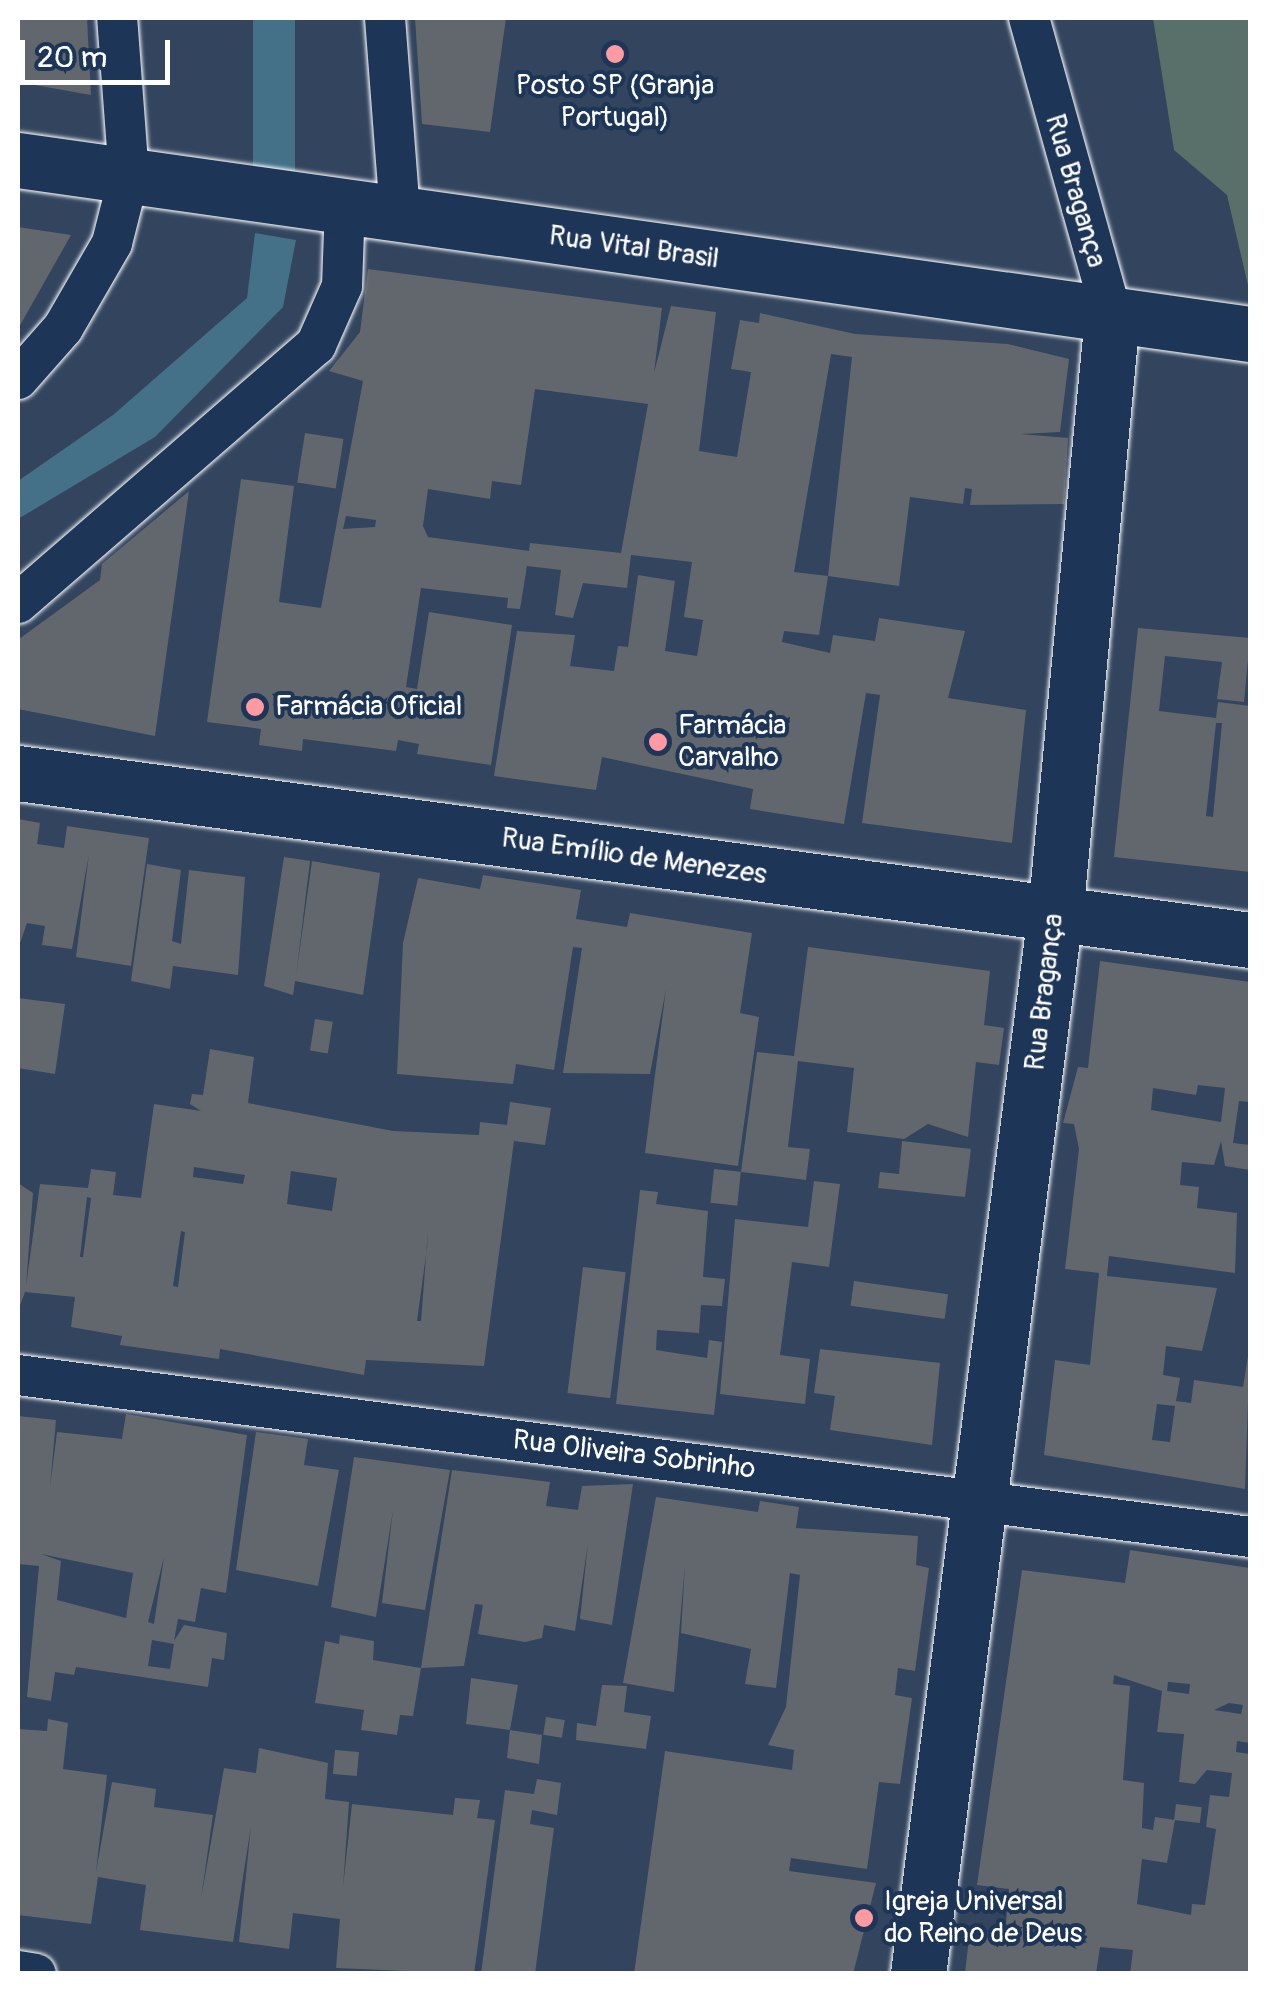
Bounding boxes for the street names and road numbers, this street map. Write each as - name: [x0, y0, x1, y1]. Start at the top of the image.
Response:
- street label: Rua Bragança: [1037, 110, 1113, 272]
- street label: Rua Vital Brasil: [547, 219, 721, 277]
- street label: Rua Emílio de Menezes: [499, 822, 769, 892]
- street label: Rua Bragança: [1019, 912, 1071, 1072]
- street label: Rua Oliveira Sobrinho: [511, 1423, 757, 1487]

